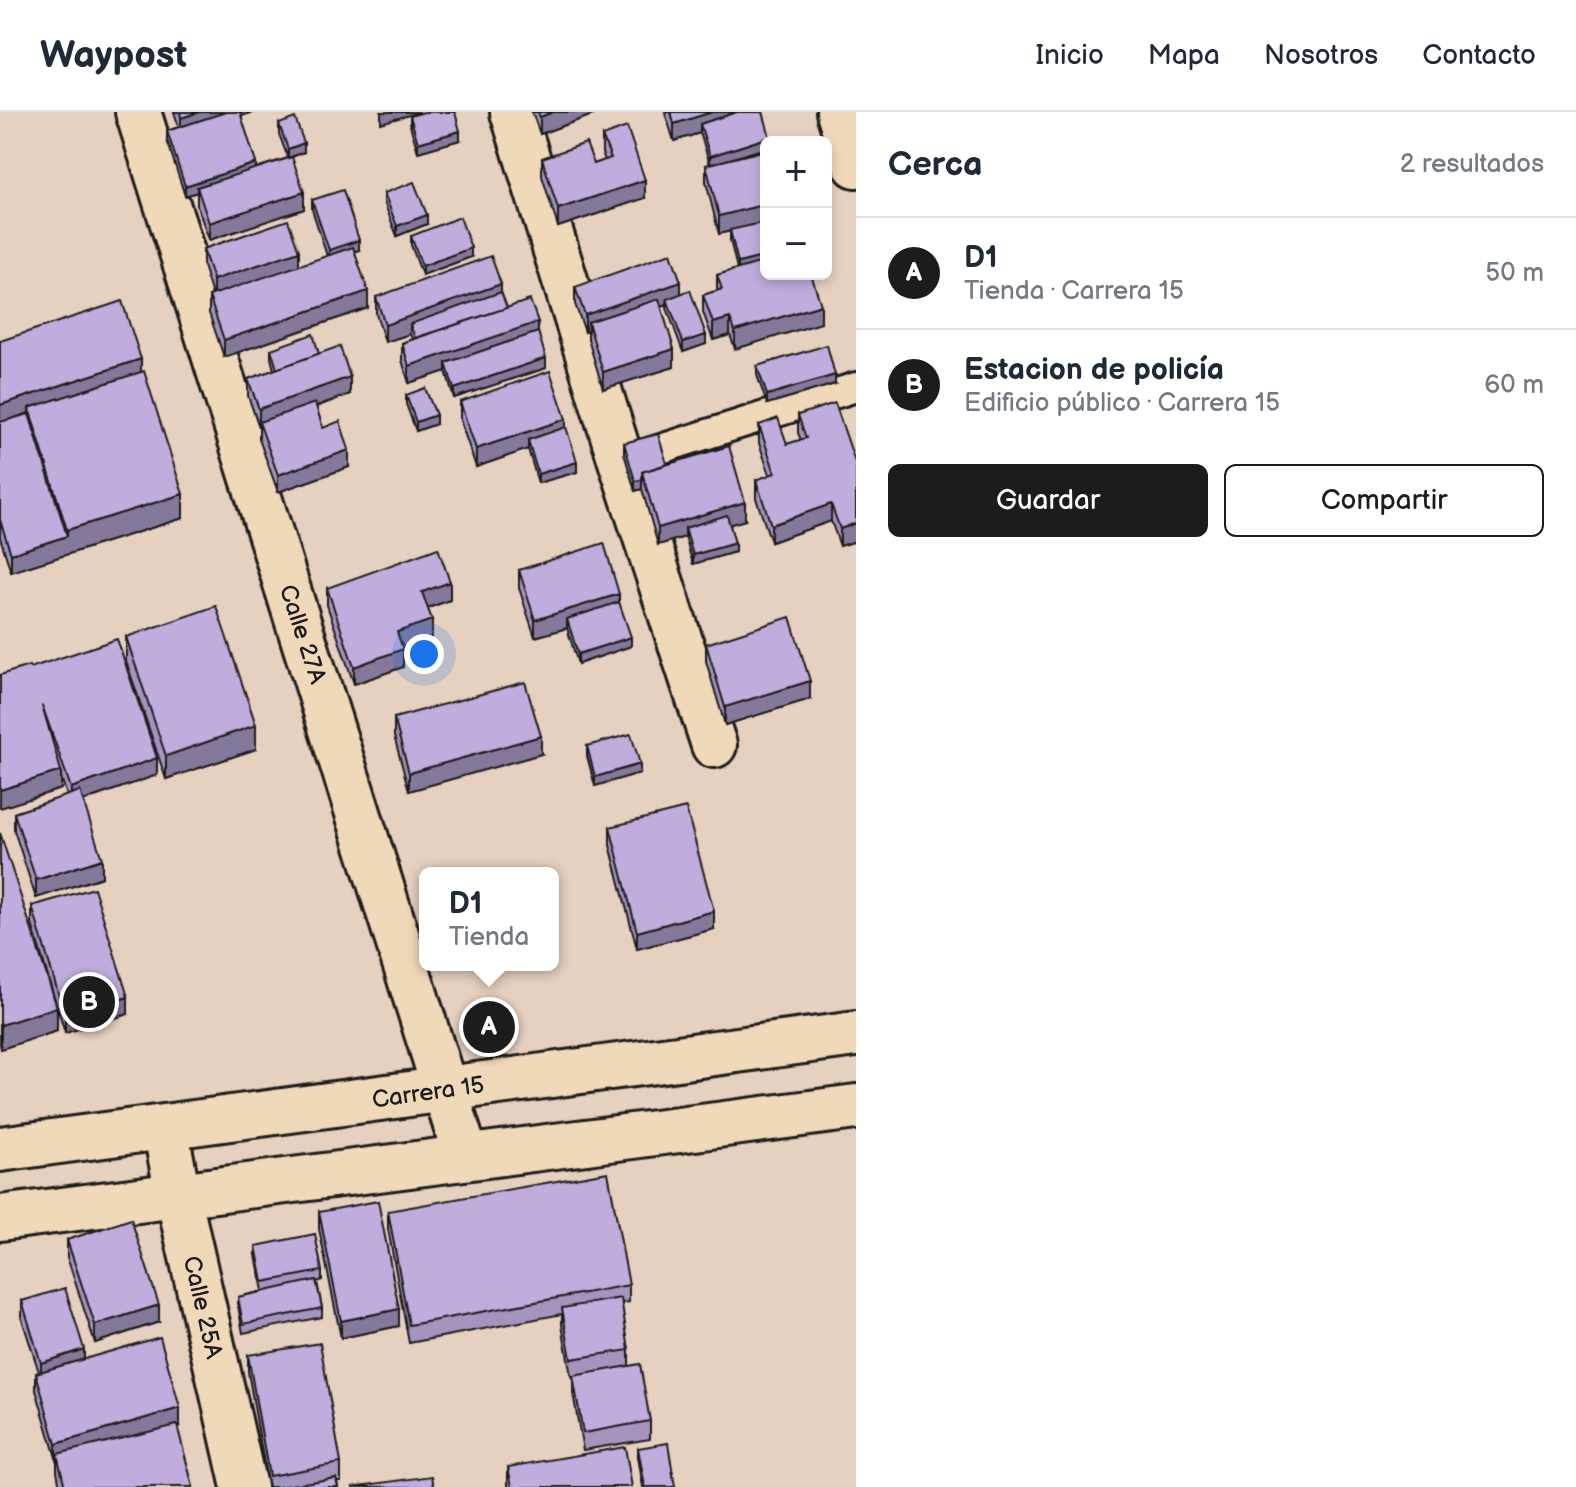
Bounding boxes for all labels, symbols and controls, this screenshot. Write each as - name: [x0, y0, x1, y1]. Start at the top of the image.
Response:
- text: Waypost: [40, 33, 187, 78]
- text: Inicio: [1035, 39, 1104, 72]
- text: Mapa: [1148, 39, 1220, 72]
- text: Nosotros: [1264, 39, 1378, 72]
- text: Contacto: [1422, 39, 1536, 72]
- map controls: [760, 136, 832, 280]
- button: +: [760, 136, 832, 208]
- text: Cerca: [888, 144, 983, 185]
- text: 2 resultados: [1400, 149, 1544, 180]
- button: −: [760, 208, 832, 280]
- text: D1: [964, 240, 998, 276]
- text: A: [906, 258, 922, 289]
- text: 50 m: [1485, 258, 1544, 289]
- text: Tienda · Carrera 15: [964, 276, 1184, 307]
- text: Estacion de policía: [964, 352, 1224, 388]
- text: B: [905, 370, 923, 401]
- text: 60 m: [1484, 370, 1544, 401]
- text: Edificio público · Carrera 15: [964, 388, 1280, 419]
- button: Guardar: [888, 464, 1208, 537]
- button: Compartir: [1224, 464, 1544, 537]
- street label: Calle 27A: [273, 581, 332, 688]
- your location: [404, 634, 444, 674]
- popup: [419, 867, 559, 971]
- text: D1: [449, 886, 482, 922]
- text: Tienda: [449, 922, 529, 953]
- pin: B: [63, 972, 115, 1032]
- pin: A: [463, 997, 515, 1057]
- street label: Carrera 15: [370, 1070, 486, 1115]
- street label: Calle 25A: [177, 1253, 228, 1362]

